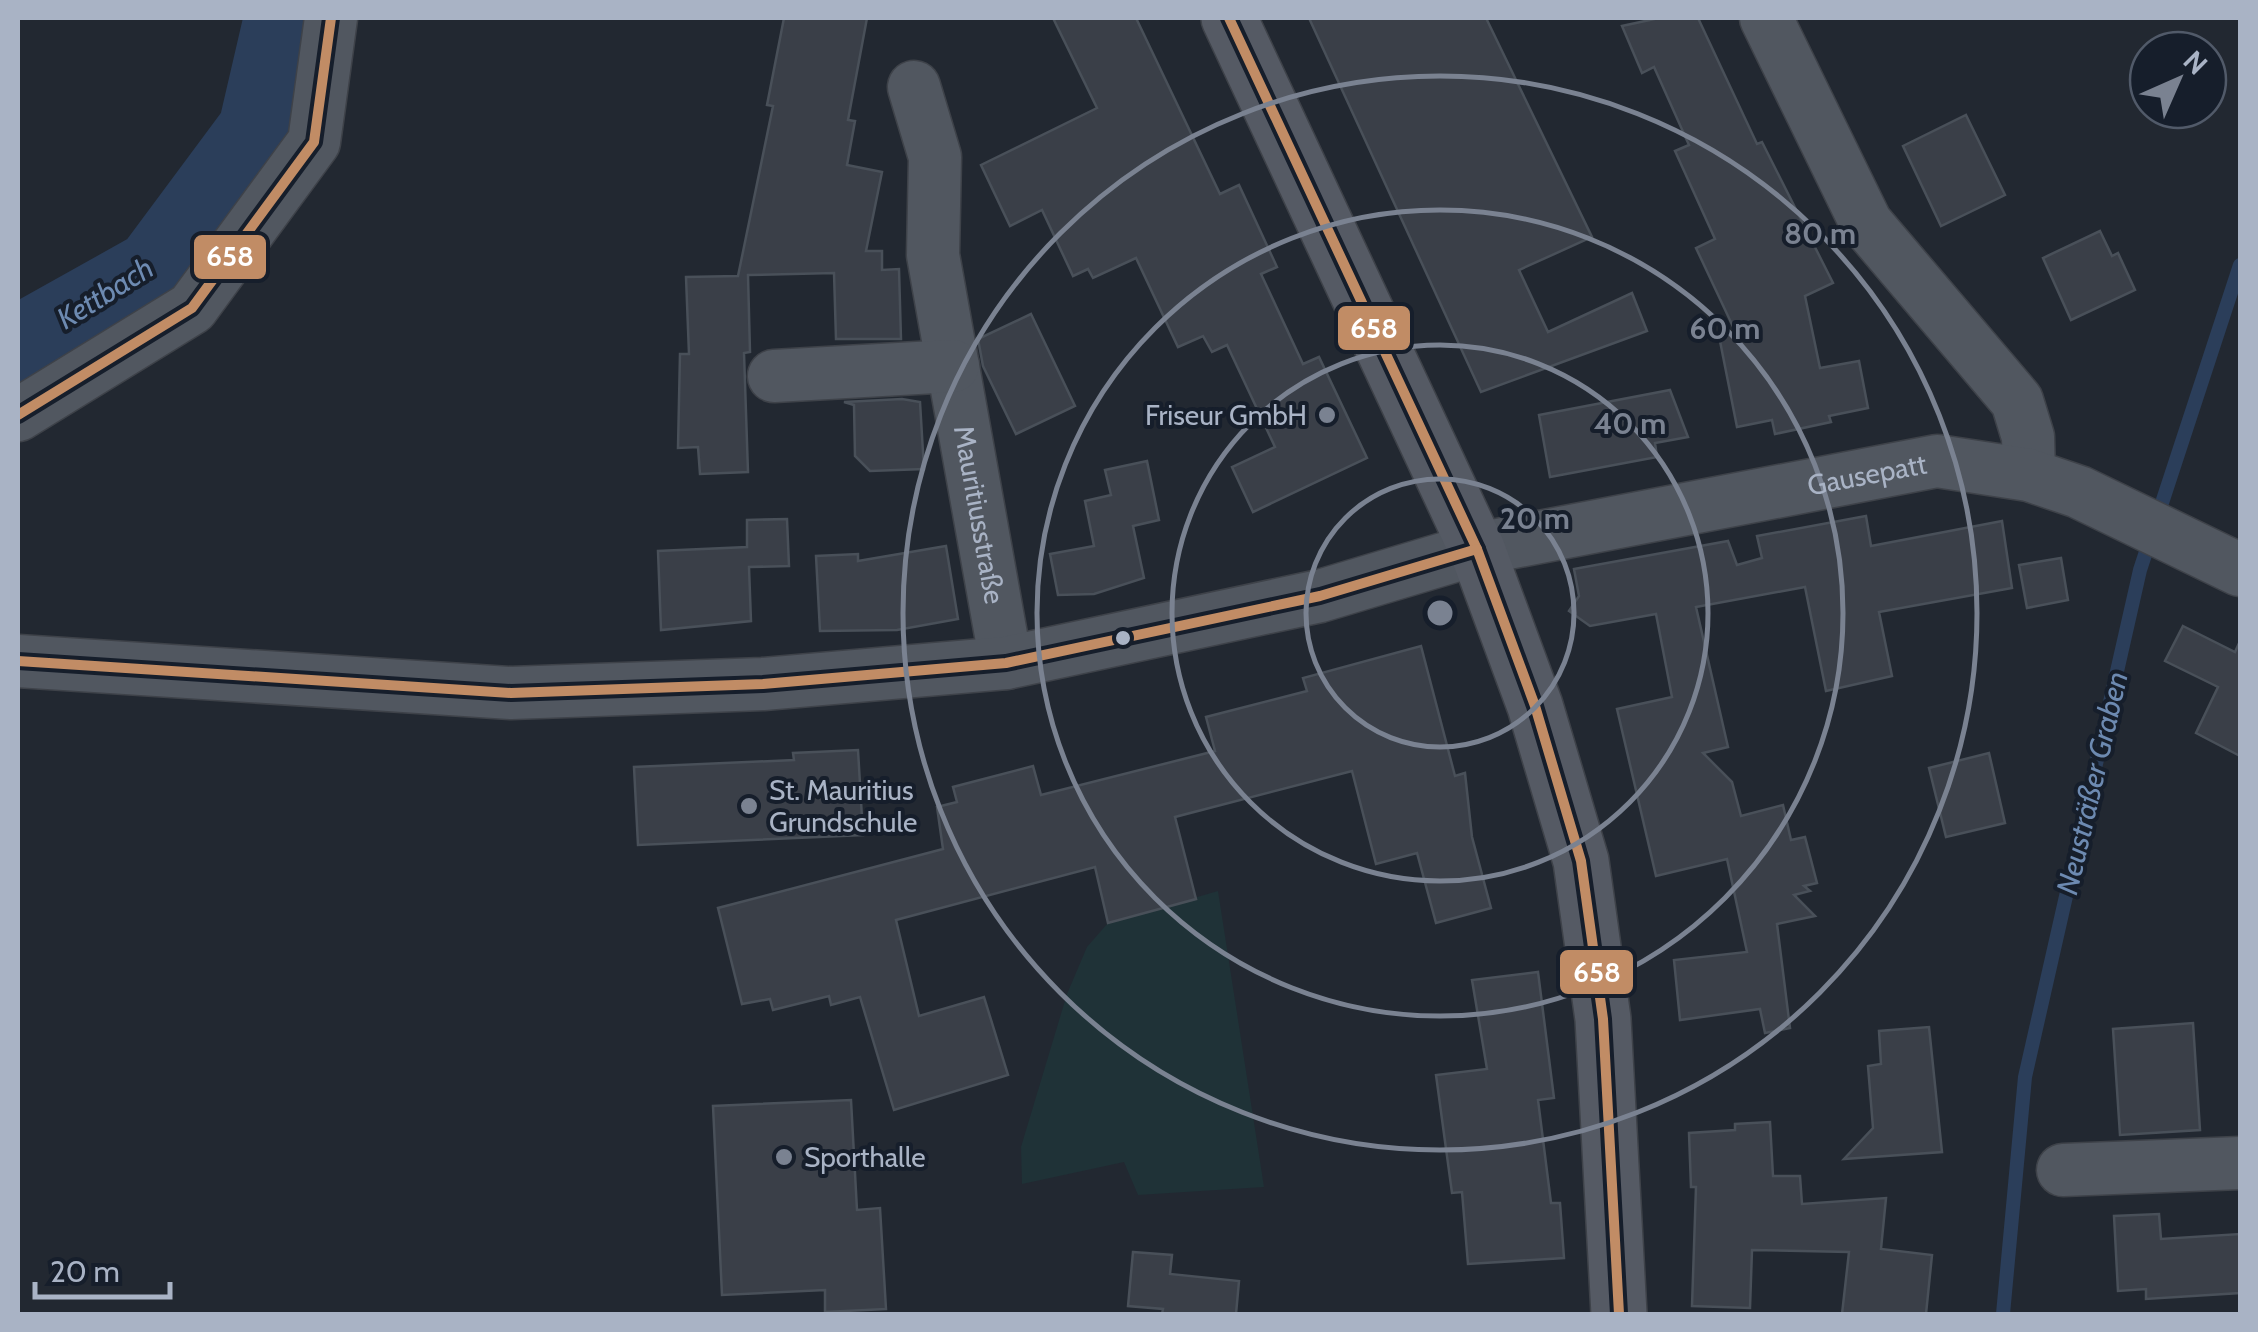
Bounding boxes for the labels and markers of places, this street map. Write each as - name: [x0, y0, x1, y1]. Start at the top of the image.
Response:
- place label: Friseur GmbH: [1145, 398, 1307, 432]
- marker: Friseur GmbH: [1316, 404, 1338, 426]
- centre of rings: [1422, 595, 1458, 631]
- unlabelled marker: [1113, 628, 1133, 648]
- place label: St. Mauritius Grundschule: [769, 773, 917, 839]
- marker: St. Mauritius Grundschule: [738, 795, 760, 817]
- place label: Sporthalle: [804, 1140, 926, 1174]
- marker: Sporthalle: [773, 1146, 795, 1168]

